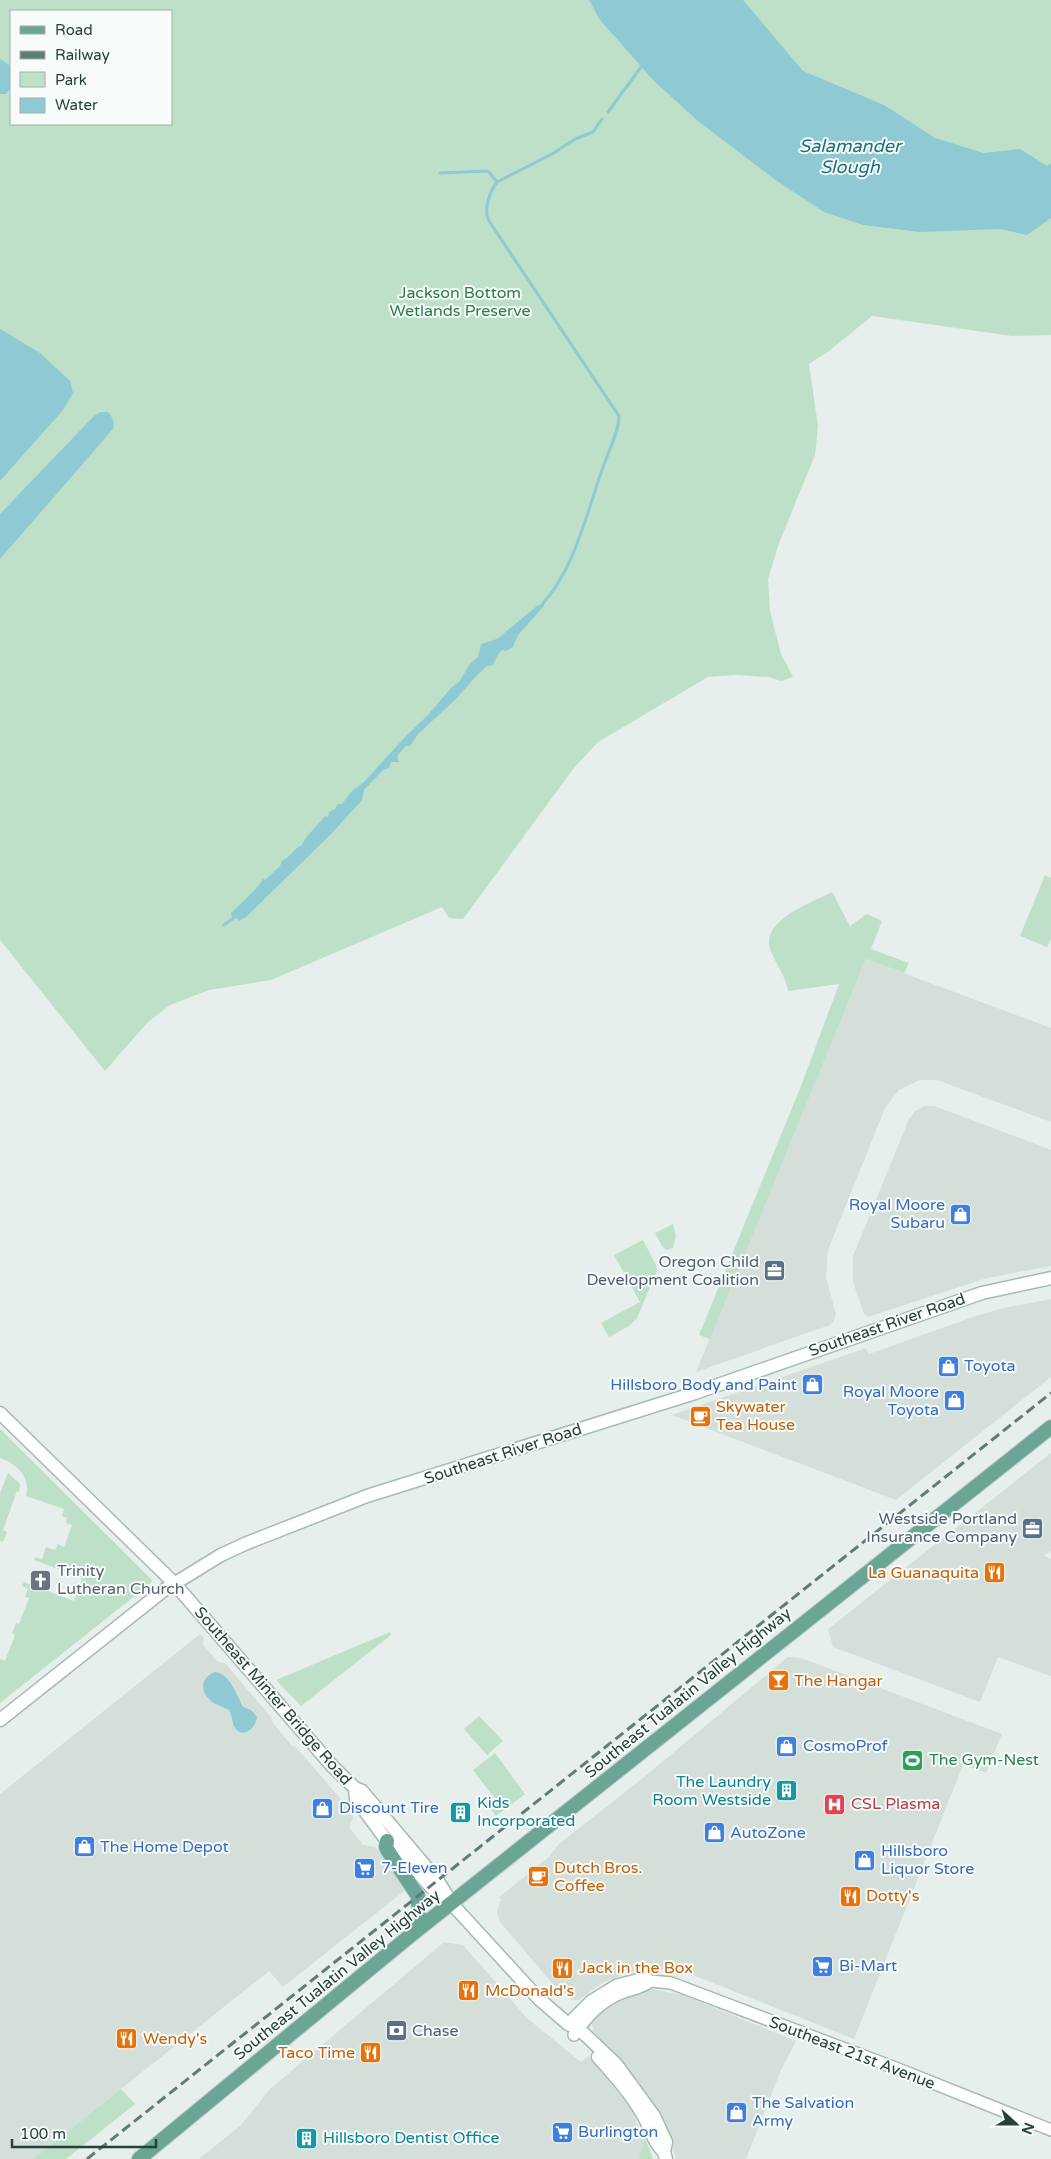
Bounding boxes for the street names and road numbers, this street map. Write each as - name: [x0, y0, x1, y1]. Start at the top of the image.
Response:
- street label: Southeast River Road: [806, 1289, 968, 1361]
- street label: Southeast River Road: [422, 1419, 584, 1489]
- street label: Southeast Minter Bridge Road: [190, 1603, 356, 1789]
- street label: Southeast Tualatin Valley Highway: [581, 1603, 796, 1783]
- street label: Southeast Tualatin Valley Highway: [230, 1885, 445, 2065]
- street label: Southeast 21st Avenue: [766, 2012, 938, 2094]

